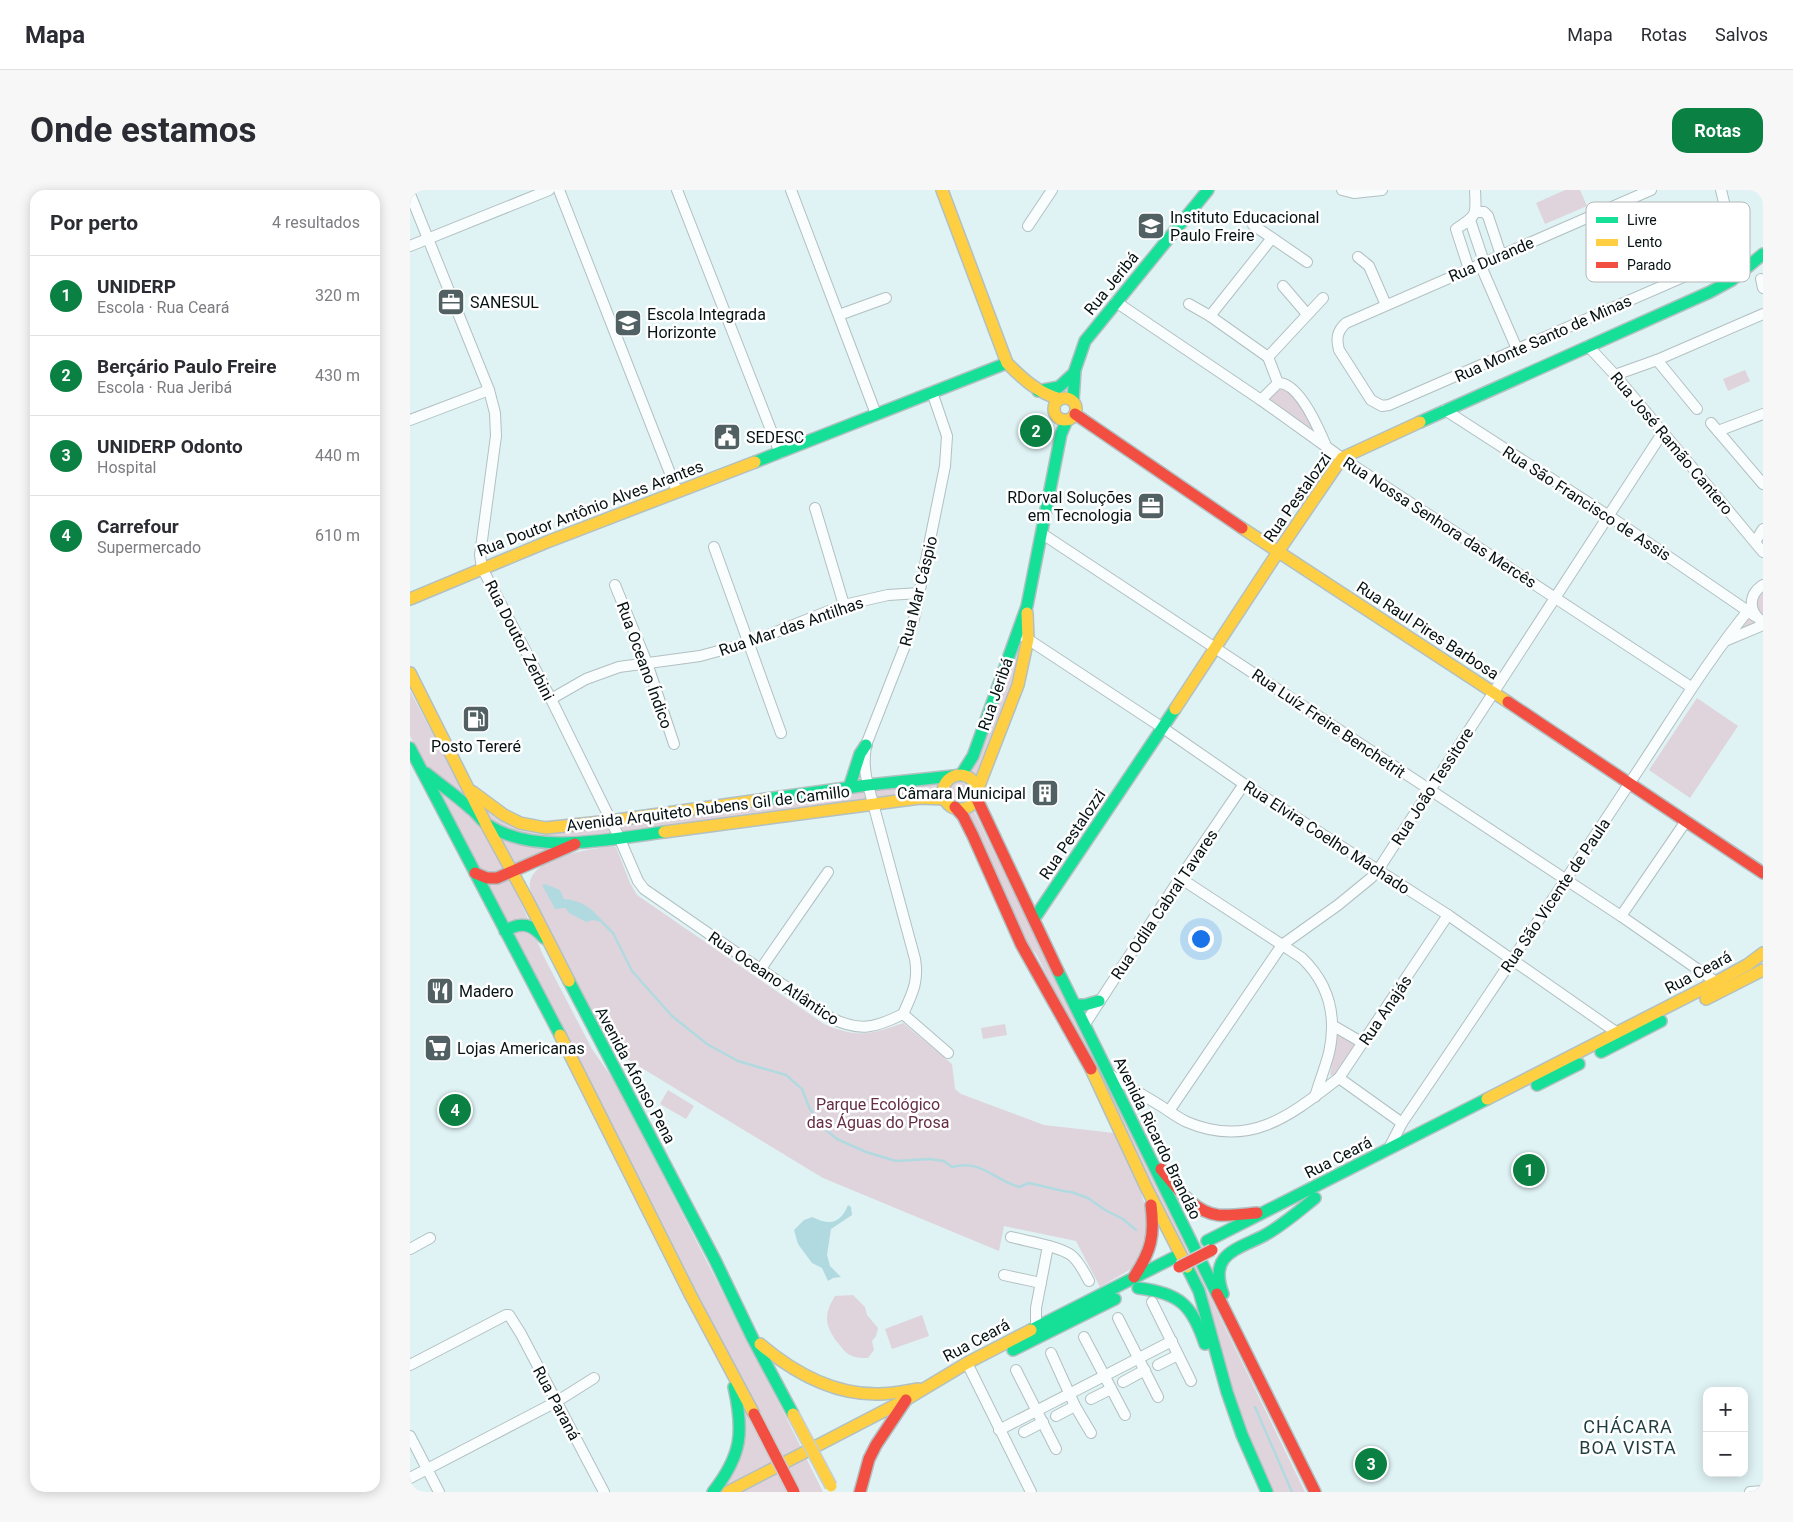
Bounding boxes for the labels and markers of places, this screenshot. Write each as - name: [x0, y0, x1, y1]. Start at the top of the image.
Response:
- place label: Instituto Educacional Paulo Freire: [1170, 208, 1319, 245]
- school or university icon: Instituto Educacional Paulo Freire: [1136, 211, 1166, 241]
- office icon: SANESUL: [436, 287, 466, 317]
- place label: SANESUL: [470, 293, 539, 312]
- place label: Escola Integrada Horizonte: [647, 305, 766, 342]
- school or university icon: Escola Integrada Horizonte: [613, 308, 643, 338]
- pin: 2: [1020, 412, 1052, 450]
- public building icon: SEDESC: [712, 422, 742, 452]
- place label: SEDESC: [746, 428, 804, 447]
- place label: RDorval Soluções em Tecnologia: [1007, 488, 1132, 525]
- office icon: RDorval Soluções em Tecnologia: [1136, 491, 1166, 521]
- fuel station icon: Posto Tereré: [461, 704, 491, 734]
- place label: Posto Tereré: [431, 737, 521, 756]
- building icon: Câmara Municipal: [1030, 778, 1060, 808]
- place label: Câmara Municipal: [897, 784, 1026, 803]
- restaurant icon: Madero: [425, 976, 455, 1006]
- place label: Madero: [459, 982, 514, 1001]
- supermarket icon: Lojas Americanas: [423, 1033, 453, 1063]
- place label: Lojas Americanas: [457, 1039, 585, 1058]
- pin: 4: [439, 1091, 471, 1129]
- pin: 1: [1513, 1151, 1545, 1189]
- pin: 3: [1355, 1445, 1387, 1483]

